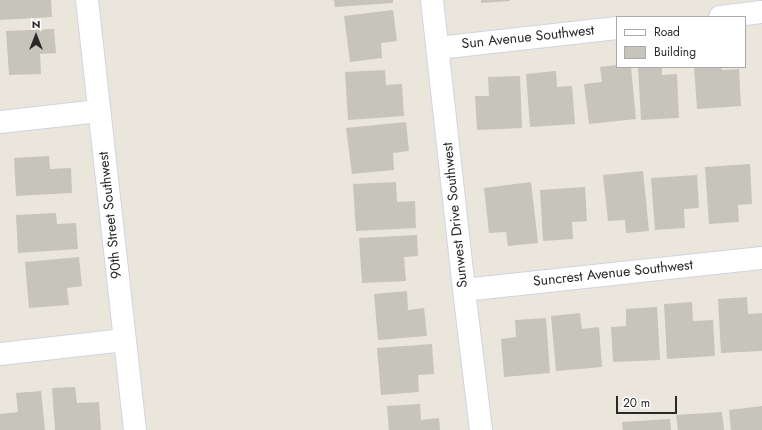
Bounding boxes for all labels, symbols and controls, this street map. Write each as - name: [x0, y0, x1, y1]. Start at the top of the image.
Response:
- north arrow: [16, 16, 56, 56]
- text: N: [32, 16, 40, 32]
- legend: [616, 16, 746, 68]
- street label: Sun Avenue Southwest: [461, 23, 595, 53]
- text: Road: [654, 23, 680, 41]
- text: Building: [654, 43, 696, 61]
- street label: Sunwest Drive Southwest: [440, 141, 472, 289]
- street label: 90th Street Southwest: [96, 151, 126, 279]
- street label: Suncrest Avenue Southwest: [532, 257, 694, 291]
- scale bar: [618, 388, 679, 414]
- text: 20 m: [623, 394, 650, 412]

